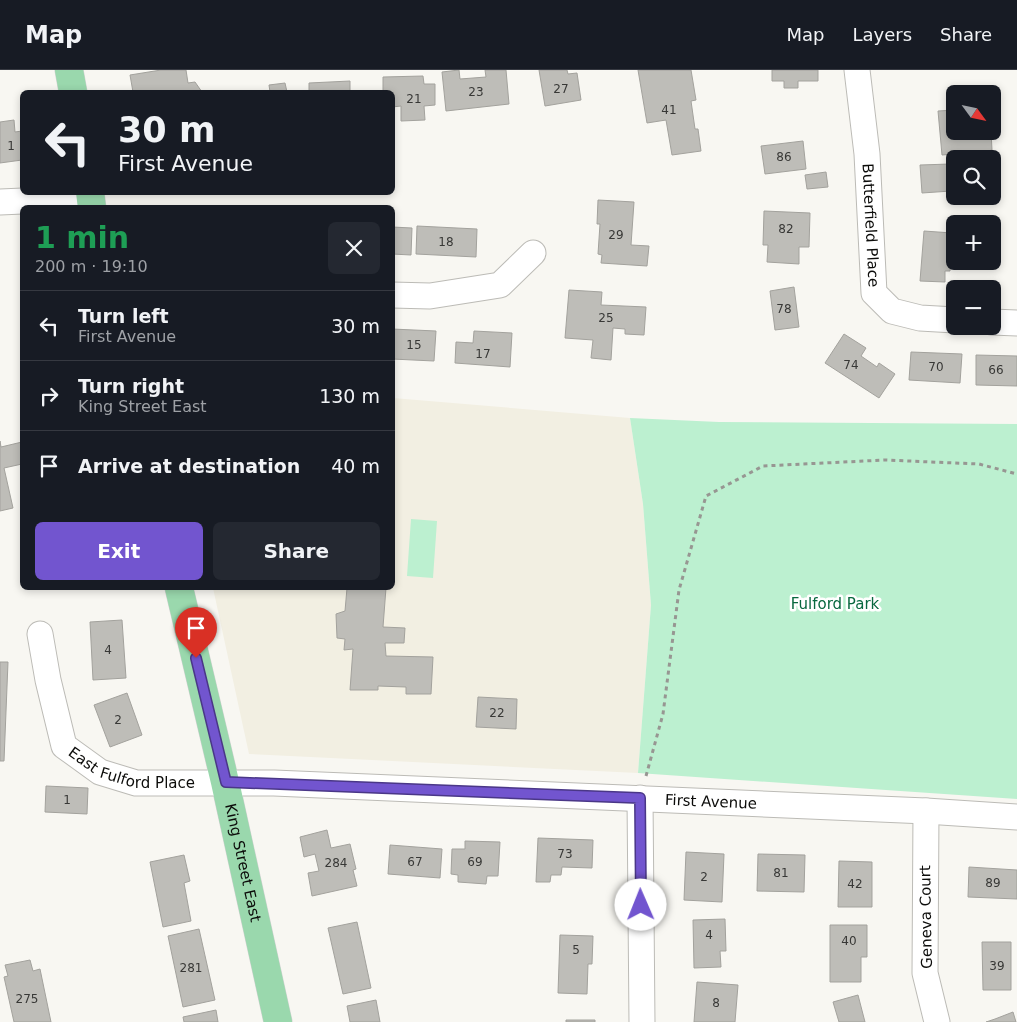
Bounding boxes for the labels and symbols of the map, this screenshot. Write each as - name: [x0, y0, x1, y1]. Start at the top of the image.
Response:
- house number: 27: [553, 82, 569, 96]
- house number: 23: [468, 85, 484, 99]
- north arrow: [946, 85, 1001, 140]
- house number: 21: [406, 92, 422, 106]
- house number: 41: [661, 103, 677, 117]
- house number: 1: [7, 139, 15, 153]
- house number: 86: [776, 150, 792, 164]
- street label: Butterfield Place: [858, 163, 883, 288]
- house number: 82: [778, 222, 794, 236]
- house number: 29: [608, 228, 624, 242]
- house number: 18: [438, 235, 454, 249]
- house number: 78: [776, 302, 792, 316]
- house number: 25: [598, 311, 614, 325]
- house number: 15: [406, 338, 422, 352]
- house number: 17: [475, 347, 491, 361]
- house number: 74: [843, 358, 859, 372]
- house number: 70: [928, 360, 944, 374]
- house number: 66: [988, 363, 1004, 377]
- park label: Fulford Park: [791, 595, 880, 613]
- pin: [175, 607, 217, 658]
- house number: 4: [104, 643, 112, 657]
- house number: 22: [489, 706, 505, 720]
- house number: 2: [114, 713, 122, 727]
- street label: East Fulford Place: [65, 743, 195, 792]
- street label: First Avenue: [665, 791, 757, 813]
- house number: 1: [63, 793, 71, 807]
- street label: King Street East: [221, 802, 265, 924]
- house number: 73: [557, 847, 573, 861]
- house number: 67: [407, 855, 423, 869]
- house number: 69: [467, 855, 483, 869]
- house number: 284: [325, 856, 347, 870]
- street label: Geneva Court: [916, 865, 936, 969]
- house number: 81: [773, 866, 789, 880]
- house number: 2: [700, 870, 708, 884]
- house number: 89: [985, 876, 1001, 890]
- house number: 42: [847, 877, 863, 891]
- position arrow: [614, 878, 666, 930]
- house number: 4: [705, 928, 713, 942]
- house number: 40: [841, 934, 857, 948]
- house number: 5: [572, 943, 580, 957]
- house number: 39: [989, 959, 1005, 973]
- house number: 281: [180, 961, 202, 975]
- house number: 275: [16, 992, 38, 1006]
- house number: 8: [712, 996, 720, 1010]

